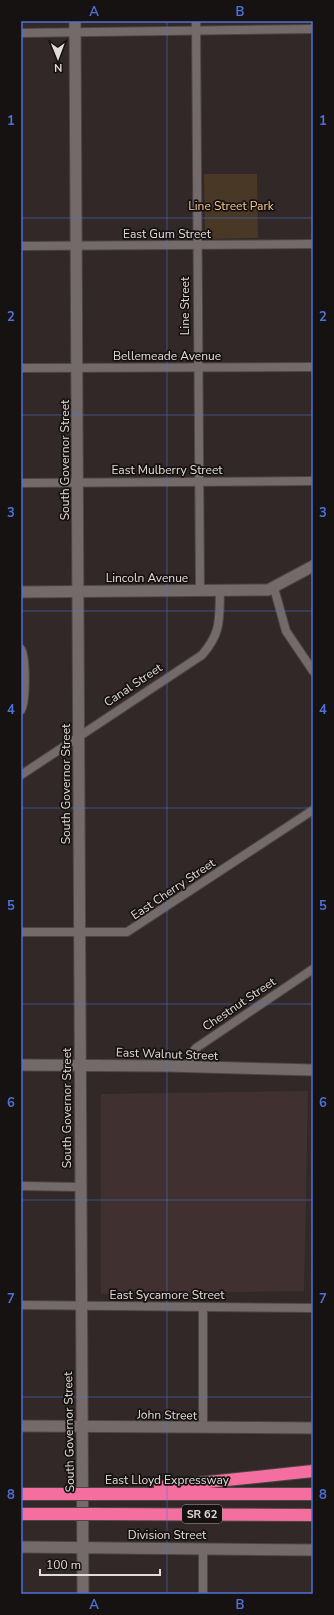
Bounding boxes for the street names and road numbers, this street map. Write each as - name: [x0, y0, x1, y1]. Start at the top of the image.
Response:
- street label: East Gum Street: [123, 226, 212, 242]
- street label: Line Street: [177, 276, 193, 335]
- street label: Bellemeade Avenue: [113, 348, 221, 364]
- street label: South Governor Street: [57, 399, 73, 520]
- street label: East Mulberry Street: [111, 462, 223, 478]
- street label: Lincoln Avenue: [106, 570, 188, 586]
- street label: Canal Street: [101, 659, 166, 710]
- street label: South Governor Street: [58, 723, 74, 844]
- street label: East Cherry Street: [128, 854, 219, 923]
- street label: Chestnut Street: [199, 973, 279, 1034]
- street label: East Walnut Street: [116, 1044, 219, 1064]
- street label: South Governor Street: [59, 1047, 75, 1168]
- street label: East Sycamore Street: [110, 1287, 225, 1303]
- street label: South Governor Street: [60, 1371, 78, 1492]
- street label: John Street: [136, 1406, 198, 1424]
- street label: East Lloyd Expressway: [105, 1472, 230, 1488]
- road number: SR 62: [182, 1505, 222, 1523]
- street label: Division Street: [128, 1527, 207, 1543]

